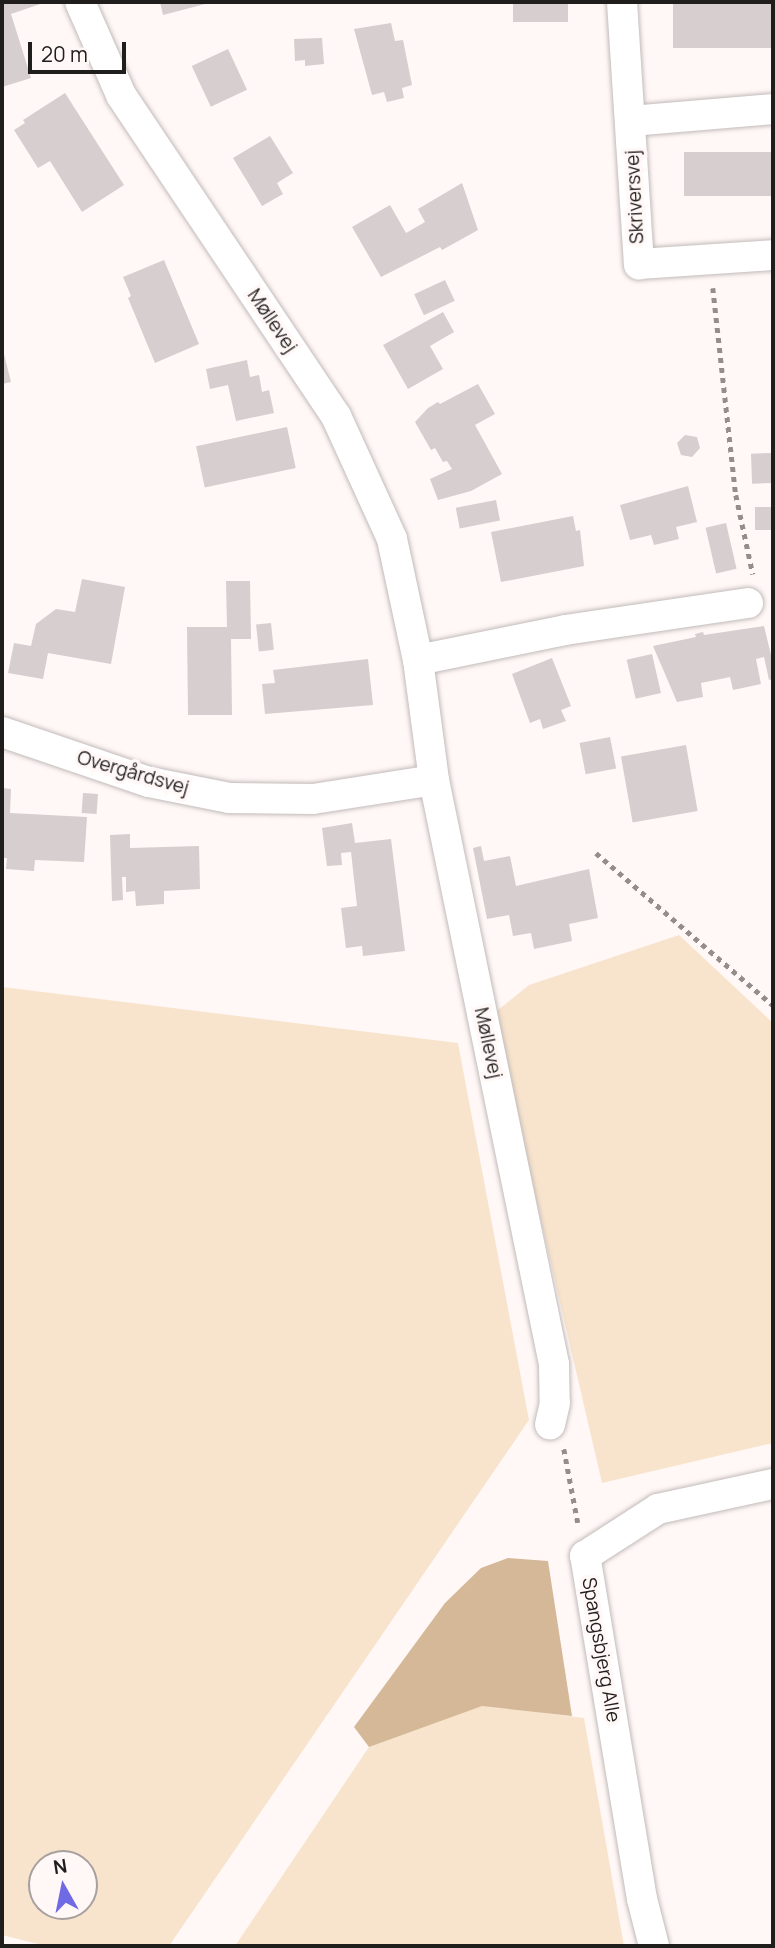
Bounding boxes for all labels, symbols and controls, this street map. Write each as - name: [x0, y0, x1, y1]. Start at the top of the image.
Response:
- scale bar: [32, 28, 130, 72]
- text: 20 m: [41, 40, 88, 68]
- street label: Skriversvej: [621, 149, 649, 245]
- street label: Møllevej: [242, 285, 302, 357]
- street label: Overgårdsvej: [75, 746, 191, 800]
- street label: Møllevej: [469, 1005, 507, 1081]
- street label: Spangsbjerg Alle: [577, 1576, 625, 1724]
- north arrow: [28, 1850, 98, 1920]
- text: N: [51, 1852, 69, 1880]

